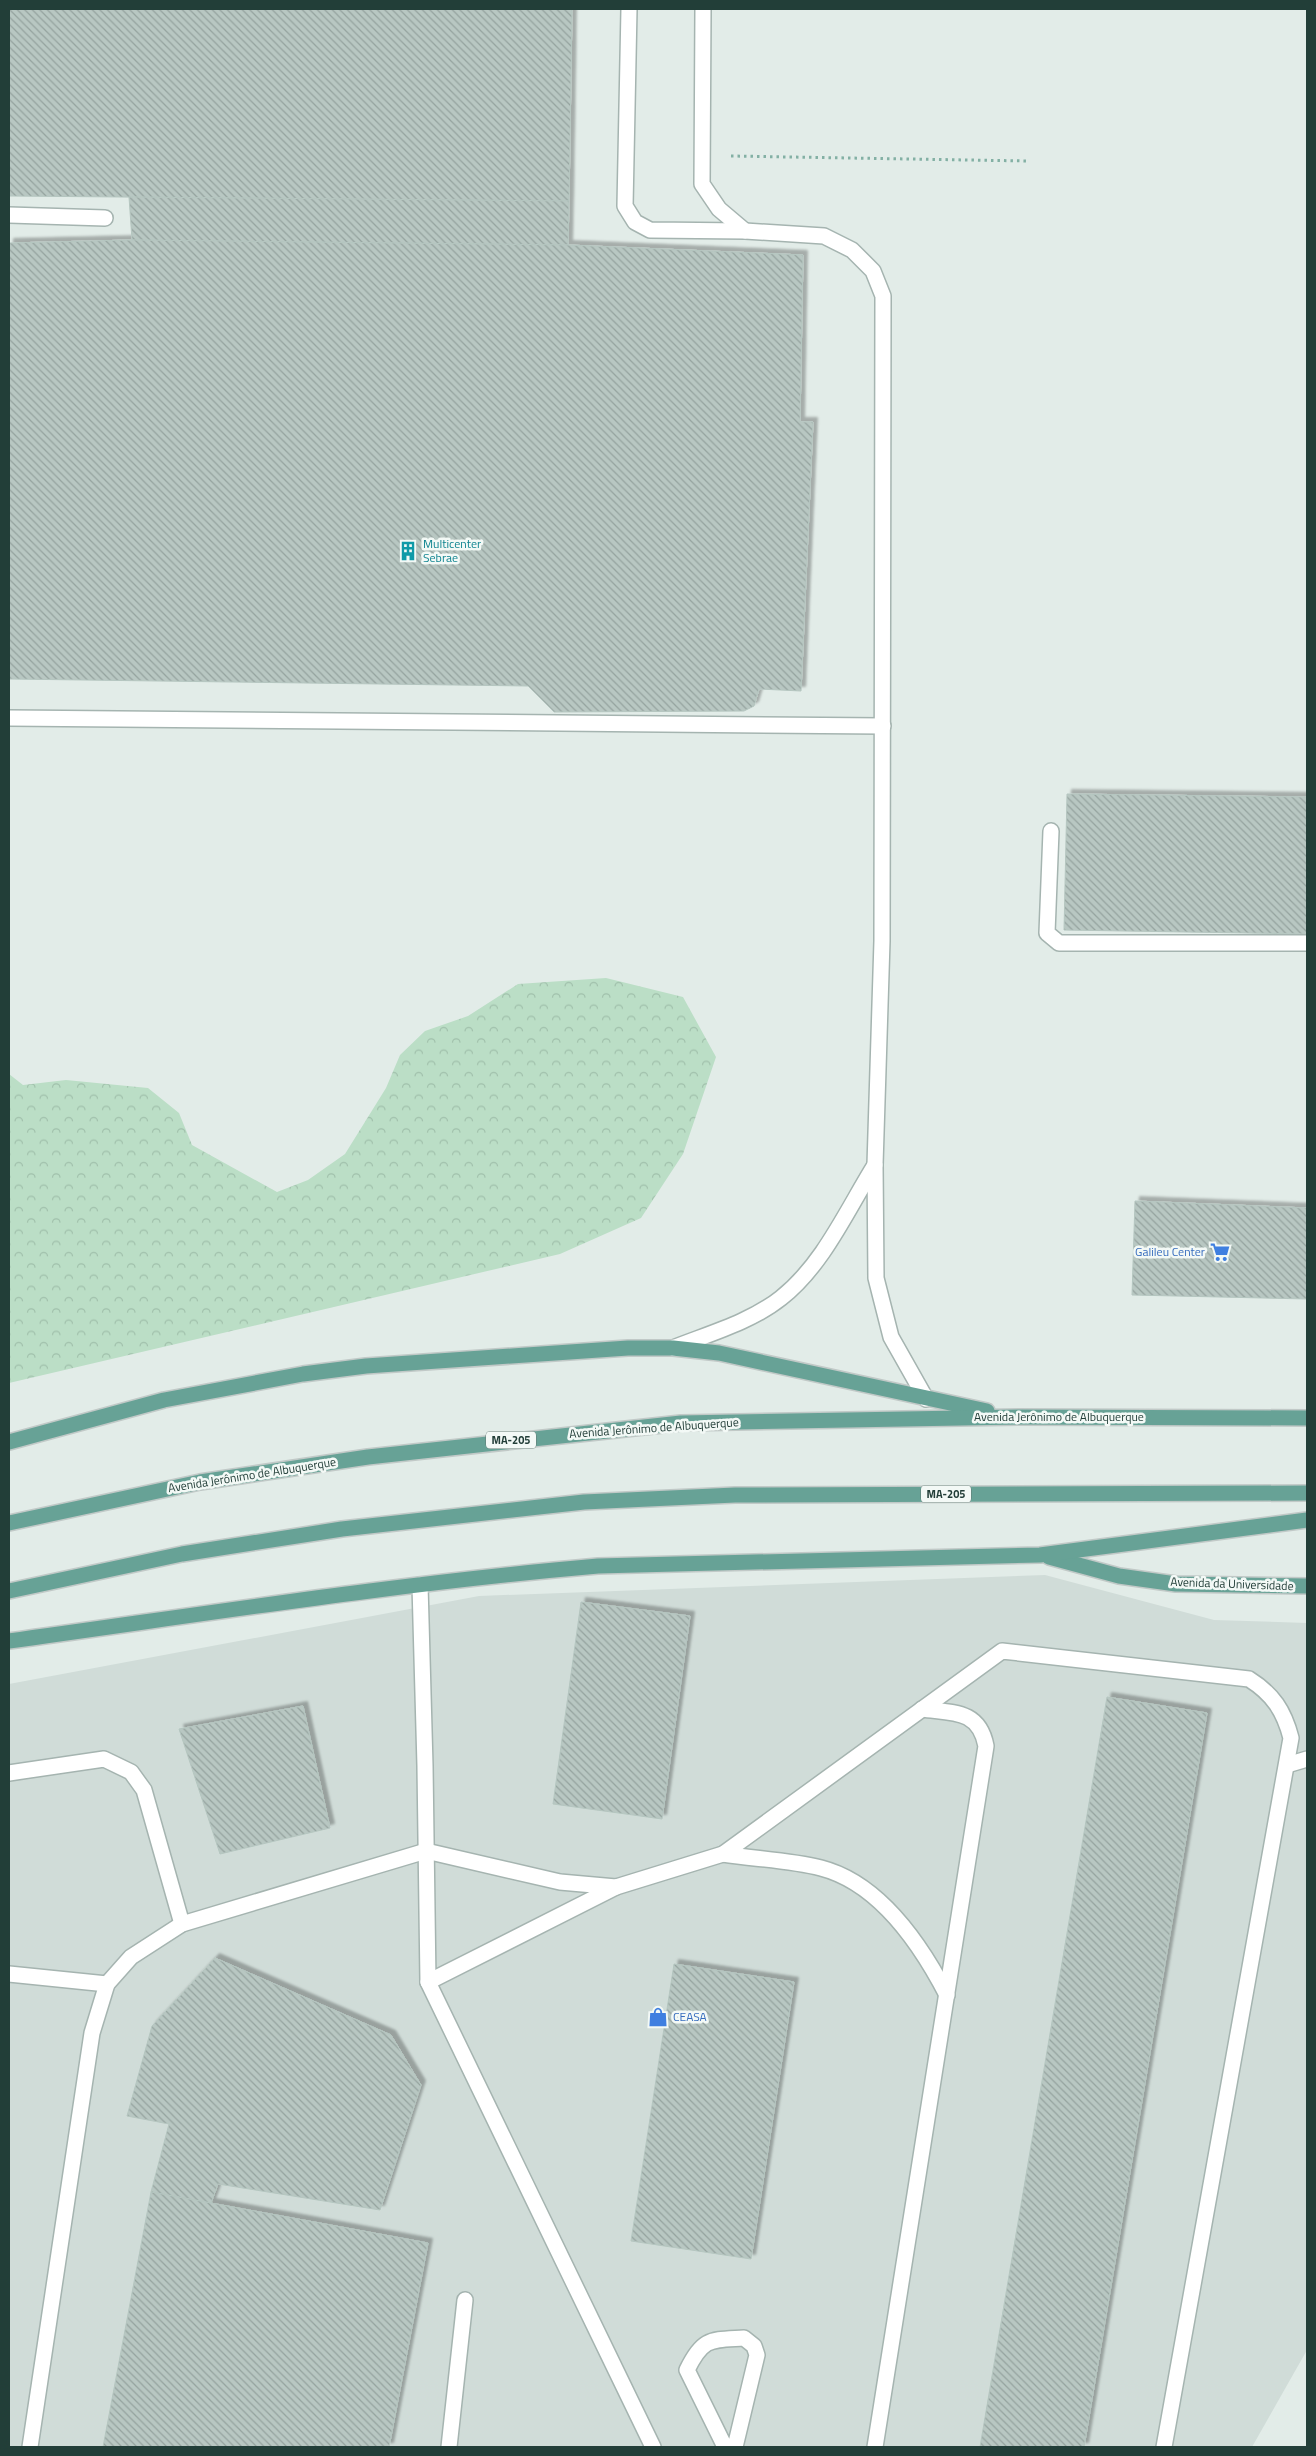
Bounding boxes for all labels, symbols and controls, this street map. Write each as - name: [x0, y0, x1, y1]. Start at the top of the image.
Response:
- place label: Multicenter Sebrae: [423, 534, 481, 567]
- building icon: Multicenter Sebrae: [397, 540, 419, 562]
- supermarket icon: Galileu Center: [1209, 1241, 1231, 1263]
- place label: Galileu Center: [1135, 1242, 1205, 1261]
- street label: Avenida Jerônimo de Albuquerque: [974, 1407, 1144, 1426]
- street label: Avenida Jerônimo de Albuquerque: [569, 1412, 739, 1443]
- road number: MA-205: [486, 1432, 536, 1448]
- street label: Avenida Jerônimo de Albuquerque: [167, 1452, 337, 1497]
- road number: MA-205: [921, 1486, 971, 1502]
- street label: Avenida da Universidade: [1170, 1572, 1294, 1595]
- shop icon: CEASA: [647, 2006, 669, 2028]
- place label: CEASA: [673, 2007, 707, 2026]

